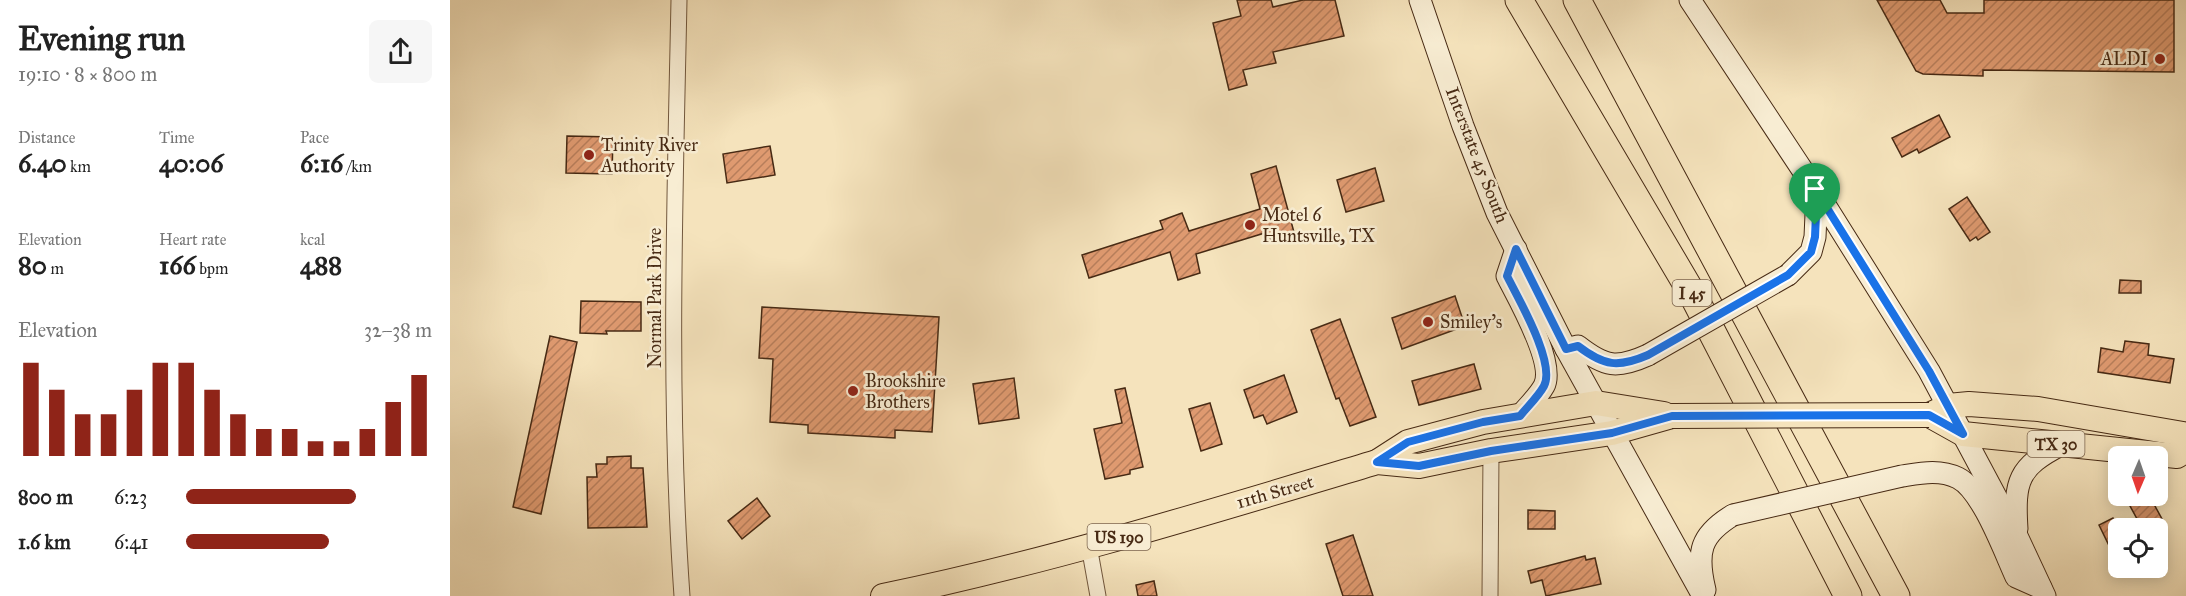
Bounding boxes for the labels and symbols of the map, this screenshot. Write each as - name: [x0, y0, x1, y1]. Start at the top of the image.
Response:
- place label: ALDI: [2100, 48, 2148, 70]
- marker: ALDI: [2153, 52, 2167, 66]
- street label: Interstate 45 South: [1441, 84, 1513, 226]
- place label: Trinity River Authority: [600, 134, 698, 177]
- marker: Trinity River Authority: [582, 148, 596, 162]
- pin: [1789, 163, 1840, 225]
- place label: Motel 6 Huntsville, TX: [1262, 204, 1375, 247]
- marker: Motel 6 Huntsville, TX: [1243, 218, 1257, 232]
- street label: Normal Park Drive: [644, 228, 666, 368]
- road number: I 45: [1672, 280, 1712, 306]
- place label: Smiley's: [1440, 311, 1502, 333]
- marker: Smiley's: [1421, 315, 1435, 329]
- place label: Brookshire Brothers: [865, 370, 946, 413]
- marker: Brookshire Brothers: [846, 384, 860, 398]
- road number: TX 30: [2028, 431, 2084, 457]
- north arrow: [2108, 446, 2168, 506]
- street label: 11th Street: [1234, 470, 1317, 513]
- road number: US 190: [1088, 524, 1150, 550]

